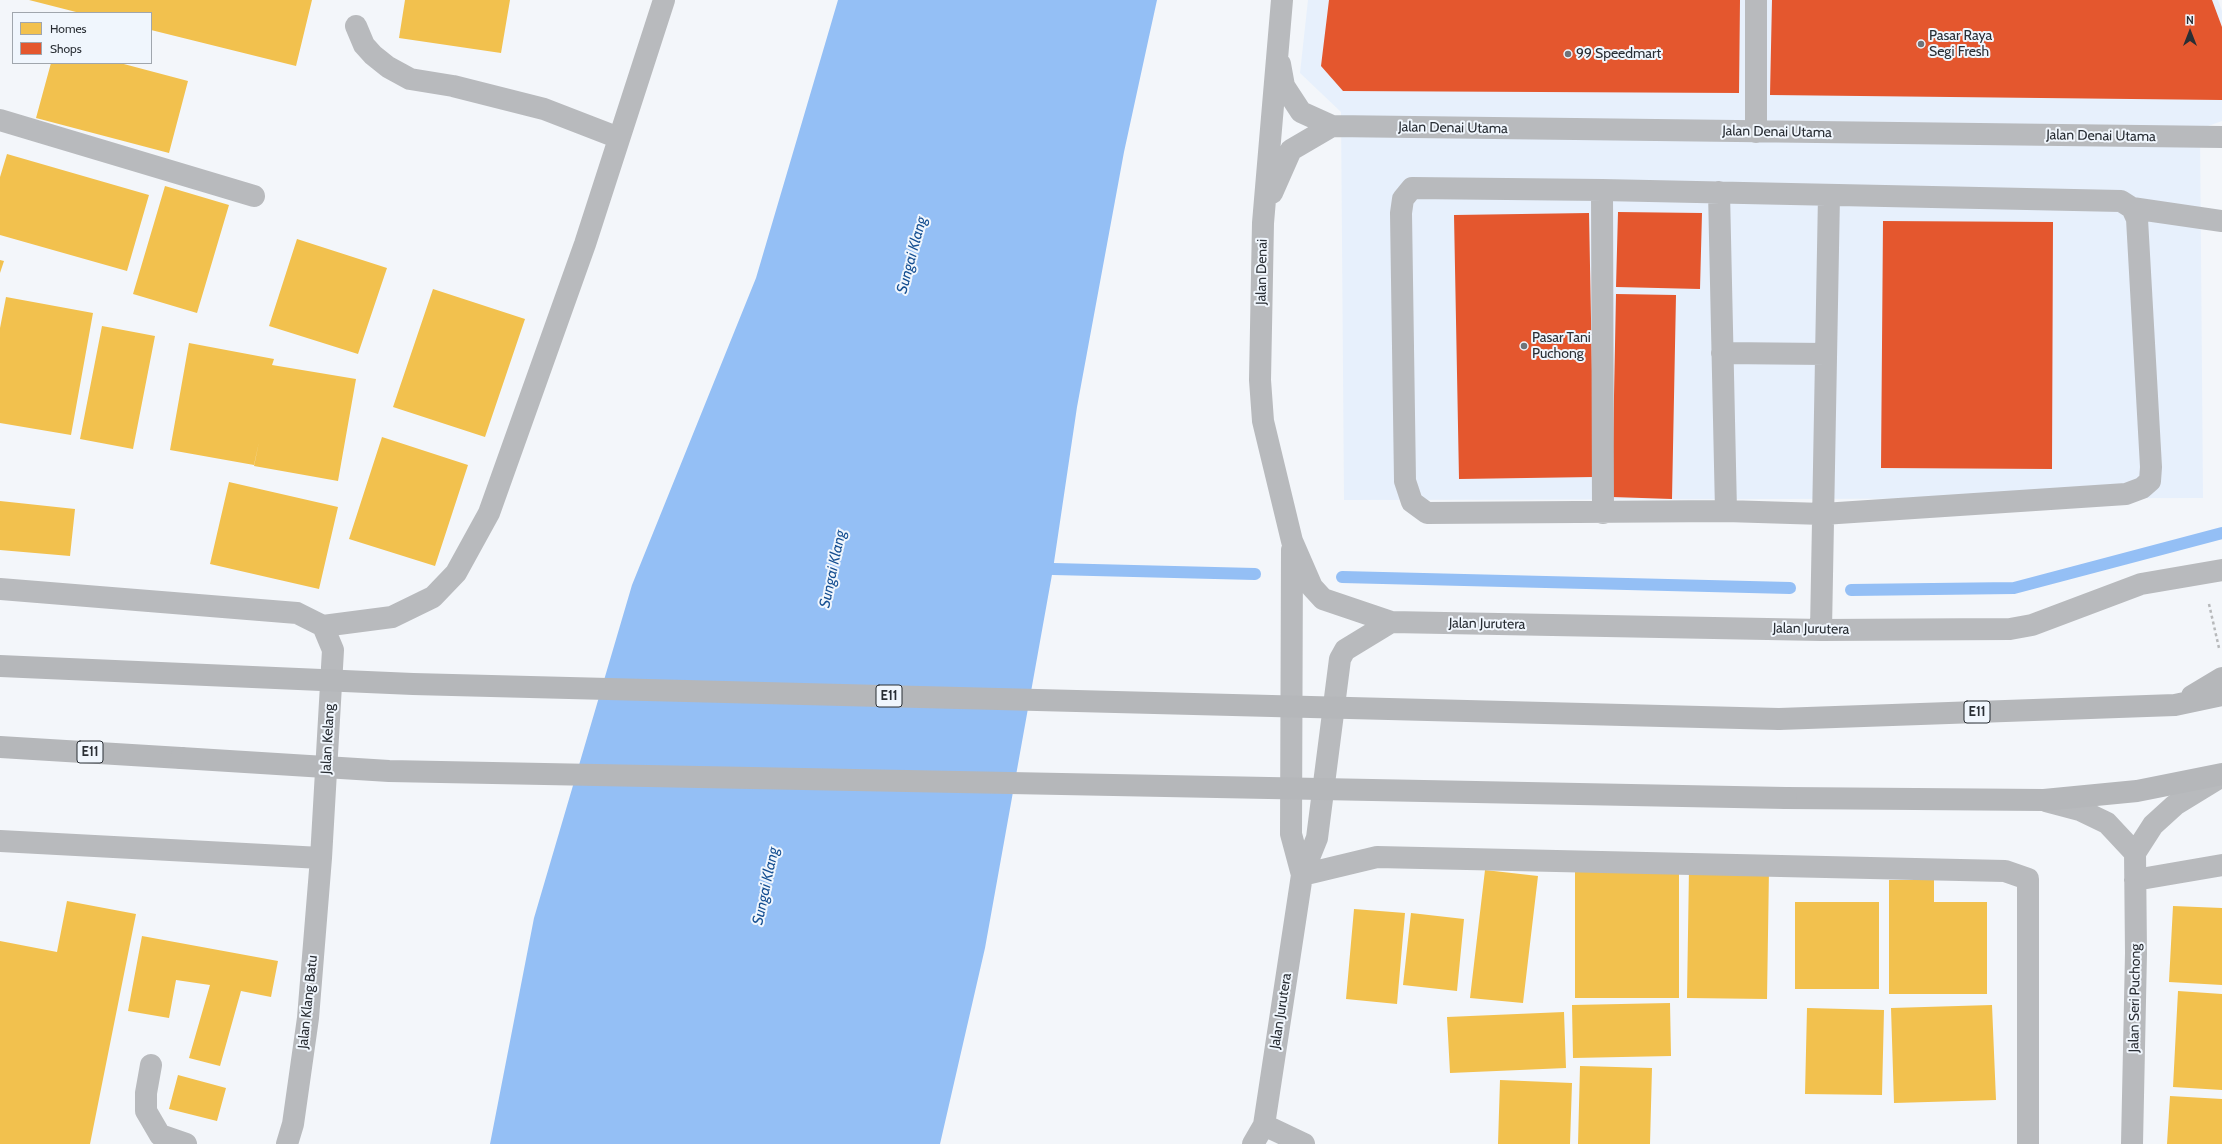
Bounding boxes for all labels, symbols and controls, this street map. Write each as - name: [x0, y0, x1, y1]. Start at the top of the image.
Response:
- legend: [12, 12, 152, 64]
- north arrow: [2170, 12, 2210, 52]
- text: N: [2186, 13, 2194, 27]
- text: Homes: [50, 21, 87, 36]
- place label: Pasar Raya Segi Fresh: [1929, 28, 1992, 60]
- marker: Pasar Raya Segi Fresh: [1916, 39, 1926, 49]
- text: Shops: [50, 41, 82, 56]
- place label: 99 Speedmart: [1576, 46, 1661, 62]
- marker: 99 Speedmart: [1563, 49, 1573, 59]
- street label: Jalan Denai Utama: [1398, 119, 1508, 137]
- street label: Jalan Denai Utama: [1722, 123, 1832, 141]
- street label: Jalan Denai Utama: [2046, 127, 2156, 145]
- water label: Sungai Klang: [893, 215, 931, 295]
- street label: Jalan Denai: [1253, 239, 1271, 305]
- place label: Pasar Tani Puchong: [1532, 330, 1591, 362]
- marker: Pasar Tani Puchong: [1519, 341, 1529, 351]
- water label: Sungai Klang: [816, 529, 850, 609]
- street label: Jalan Jurutera: [1449, 615, 1525, 633]
- street label: Jalan Jurutera: [1773, 620, 1849, 638]
- road number: E11: [876, 685, 902, 707]
- road number: E11: [1964, 701, 1990, 723]
- street label: Jalan Kelang: [318, 703, 338, 775]
- road number: E11: [77, 741, 103, 763]
- water label: Sungai Klang: [749, 846, 783, 926]
- street label: Jalan Seri Puchong: [2126, 943, 2144, 1053]
- street label: Jalan Klang Batu: [295, 954, 321, 1050]
- street label: Jalan Jurutera: [1267, 972, 1295, 1050]

